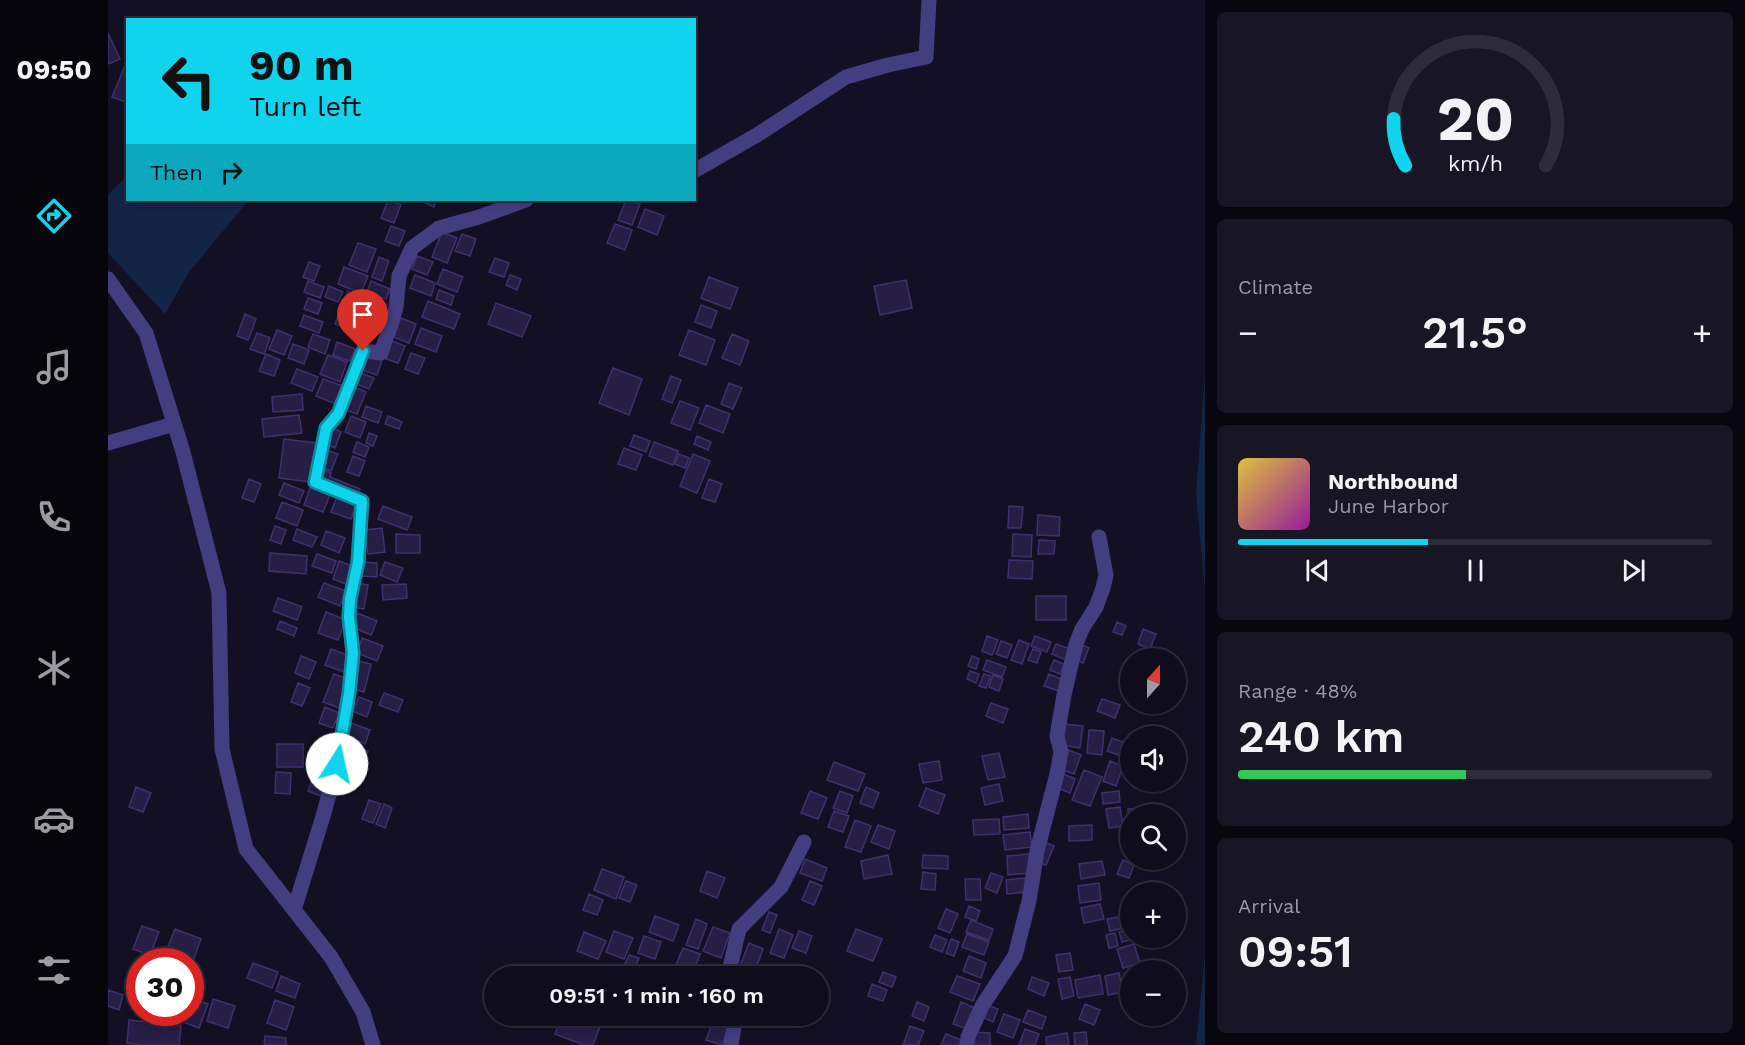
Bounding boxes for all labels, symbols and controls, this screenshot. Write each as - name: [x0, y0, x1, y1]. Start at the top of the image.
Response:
- text: 90 m: [249, 41, 353, 90]
- icon: left: [150, 42, 228, 120]
- text: 09:50: [16, 54, 92, 86]
- text: 20: [1436, 82, 1514, 155]
- text: Turn left: [249, 91, 361, 123]
- text: km/h: [1447, 152, 1503, 177]
- icon: right: [215, 156, 248, 189]
- text: Then: [150, 160, 203, 185]
- icon: directions: [33, 195, 75, 237]
- text: Climate: [1238, 275, 1313, 299]
- pin: [337, 289, 388, 351]
- icon: arrive: [346, 298, 379, 331]
- text: 21.5°: [1422, 306, 1528, 359]
- text: −: [1238, 313, 1258, 352]
- text: +: [1692, 313, 1712, 352]
- icon: music: [33, 346, 75, 388]
- text: Northbound: [1328, 469, 1458, 494]
- text: June Harbor: [1328, 494, 1449, 518]
- icon: phone: [33, 496, 75, 538]
- icon: previous: [1301, 554, 1334, 587]
- icon: pause: [1459, 554, 1492, 587]
- icon: next: [1617, 554, 1650, 587]
- icon: climate: [33, 647, 75, 689]
- north arrow: [1120, 648, 1186, 714]
- map controls: [1120, 648, 1186, 1026]
- text: Range · 48%: [1238, 679, 1357, 703]
- text: 240 km: [1238, 710, 1404, 763]
- button: sound: [1120, 726, 1186, 792]
- position arrow: [305, 732, 369, 796]
- icon: car: [33, 798, 75, 840]
- button: search: [1120, 804, 1186, 870]
- button: +: [1120, 882, 1186, 948]
- text: Arrival: [1238, 894, 1300, 918]
- text: 09:51: [1238, 925, 1353, 978]
- speed limit sign: 30: [126, 948, 204, 1026]
- icon: filters: [33, 949, 75, 991]
- button: −: [1120, 960, 1186, 1026]
- text: 09:51 · 1 min · 160 m: [549, 983, 764, 1008]

